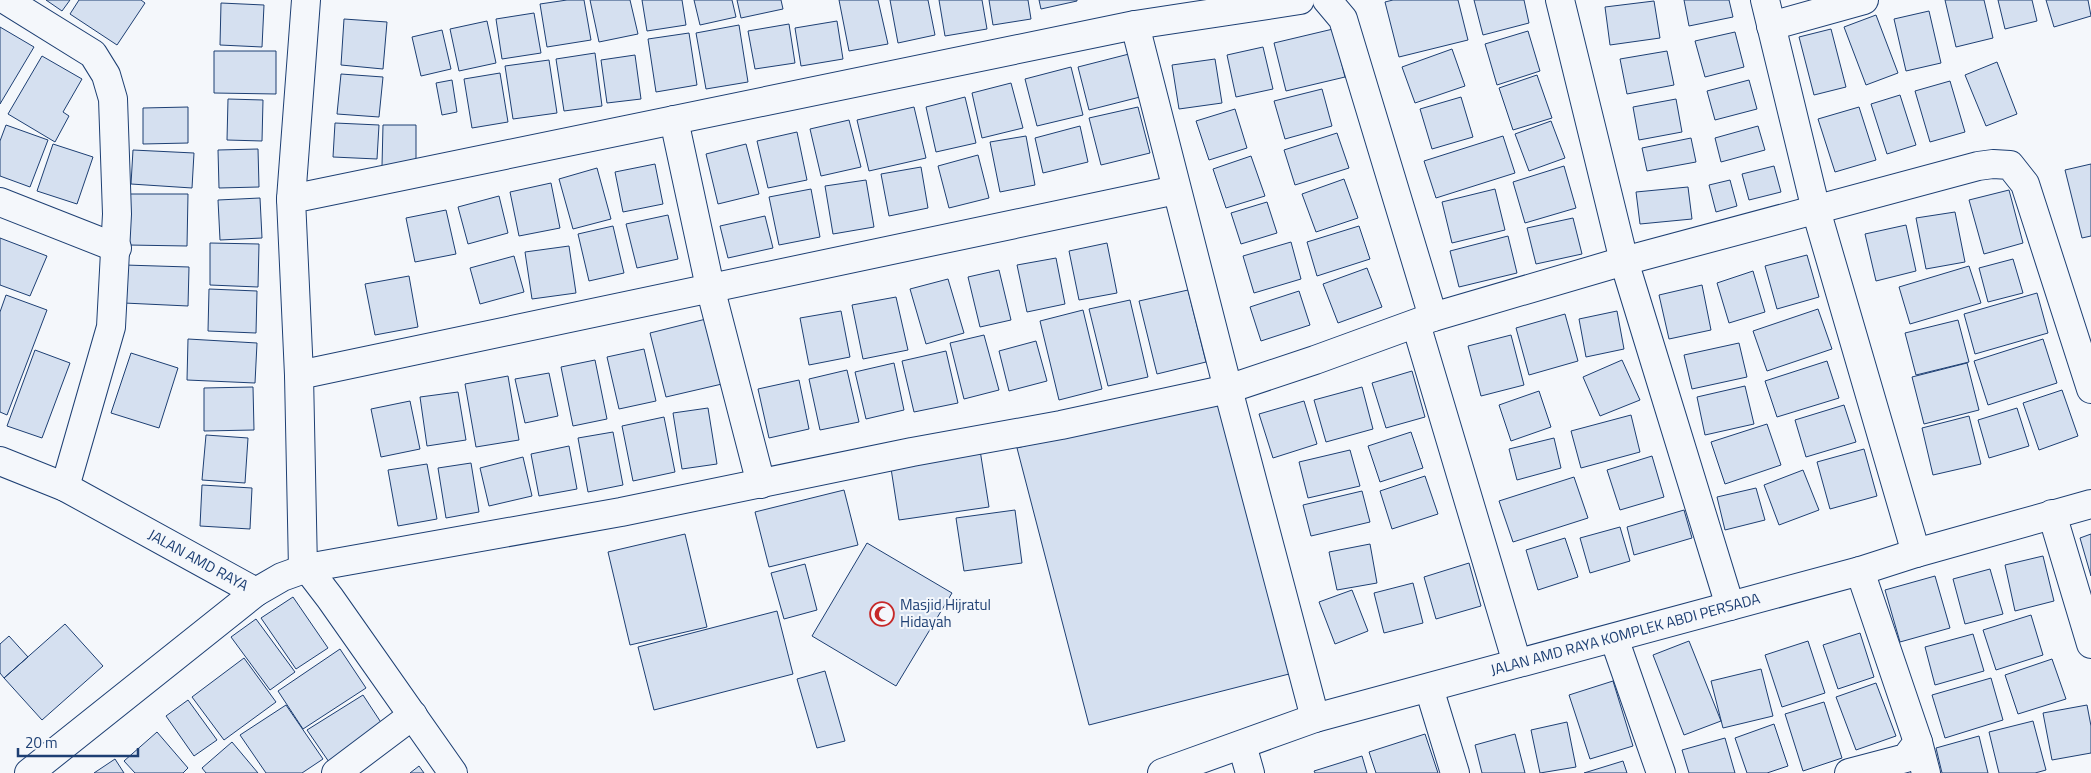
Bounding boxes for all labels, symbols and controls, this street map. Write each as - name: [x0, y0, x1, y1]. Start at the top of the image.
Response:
- street label: JALAN AMD RAYA: [144, 523, 253, 597]
- street label: JALAN AMD RAYA KOMPLEK ABDI PERSADA: [1488, 586, 1763, 681]
- place label: Masjid Hijratul Hidayah: [900, 593, 991, 633]
- mosque icon: Masjid Hijratul Hidayah: [869, 601, 895, 627]
- scale bar: [18, 726, 138, 758]
- text: 20 m: [25, 731, 58, 754]

